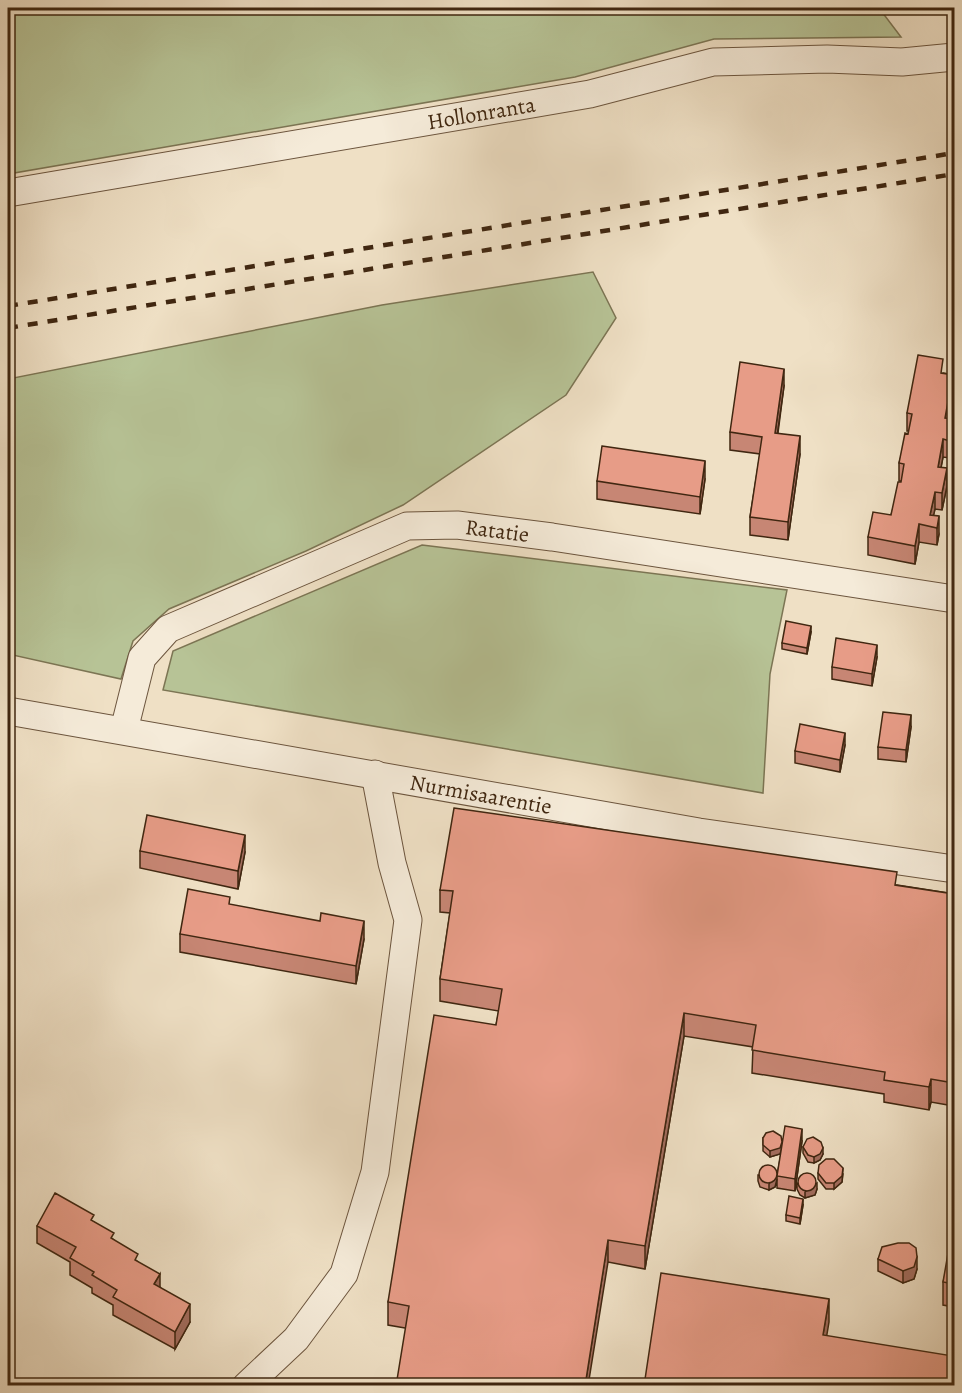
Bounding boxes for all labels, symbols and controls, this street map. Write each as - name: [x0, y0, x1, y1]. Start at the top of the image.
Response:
- street label: Hollonranta: [425, 89, 538, 137]
- street label: Ratatie: [463, 512, 531, 550]
- street label: Nurmisaarentie: [407, 768, 554, 822]

